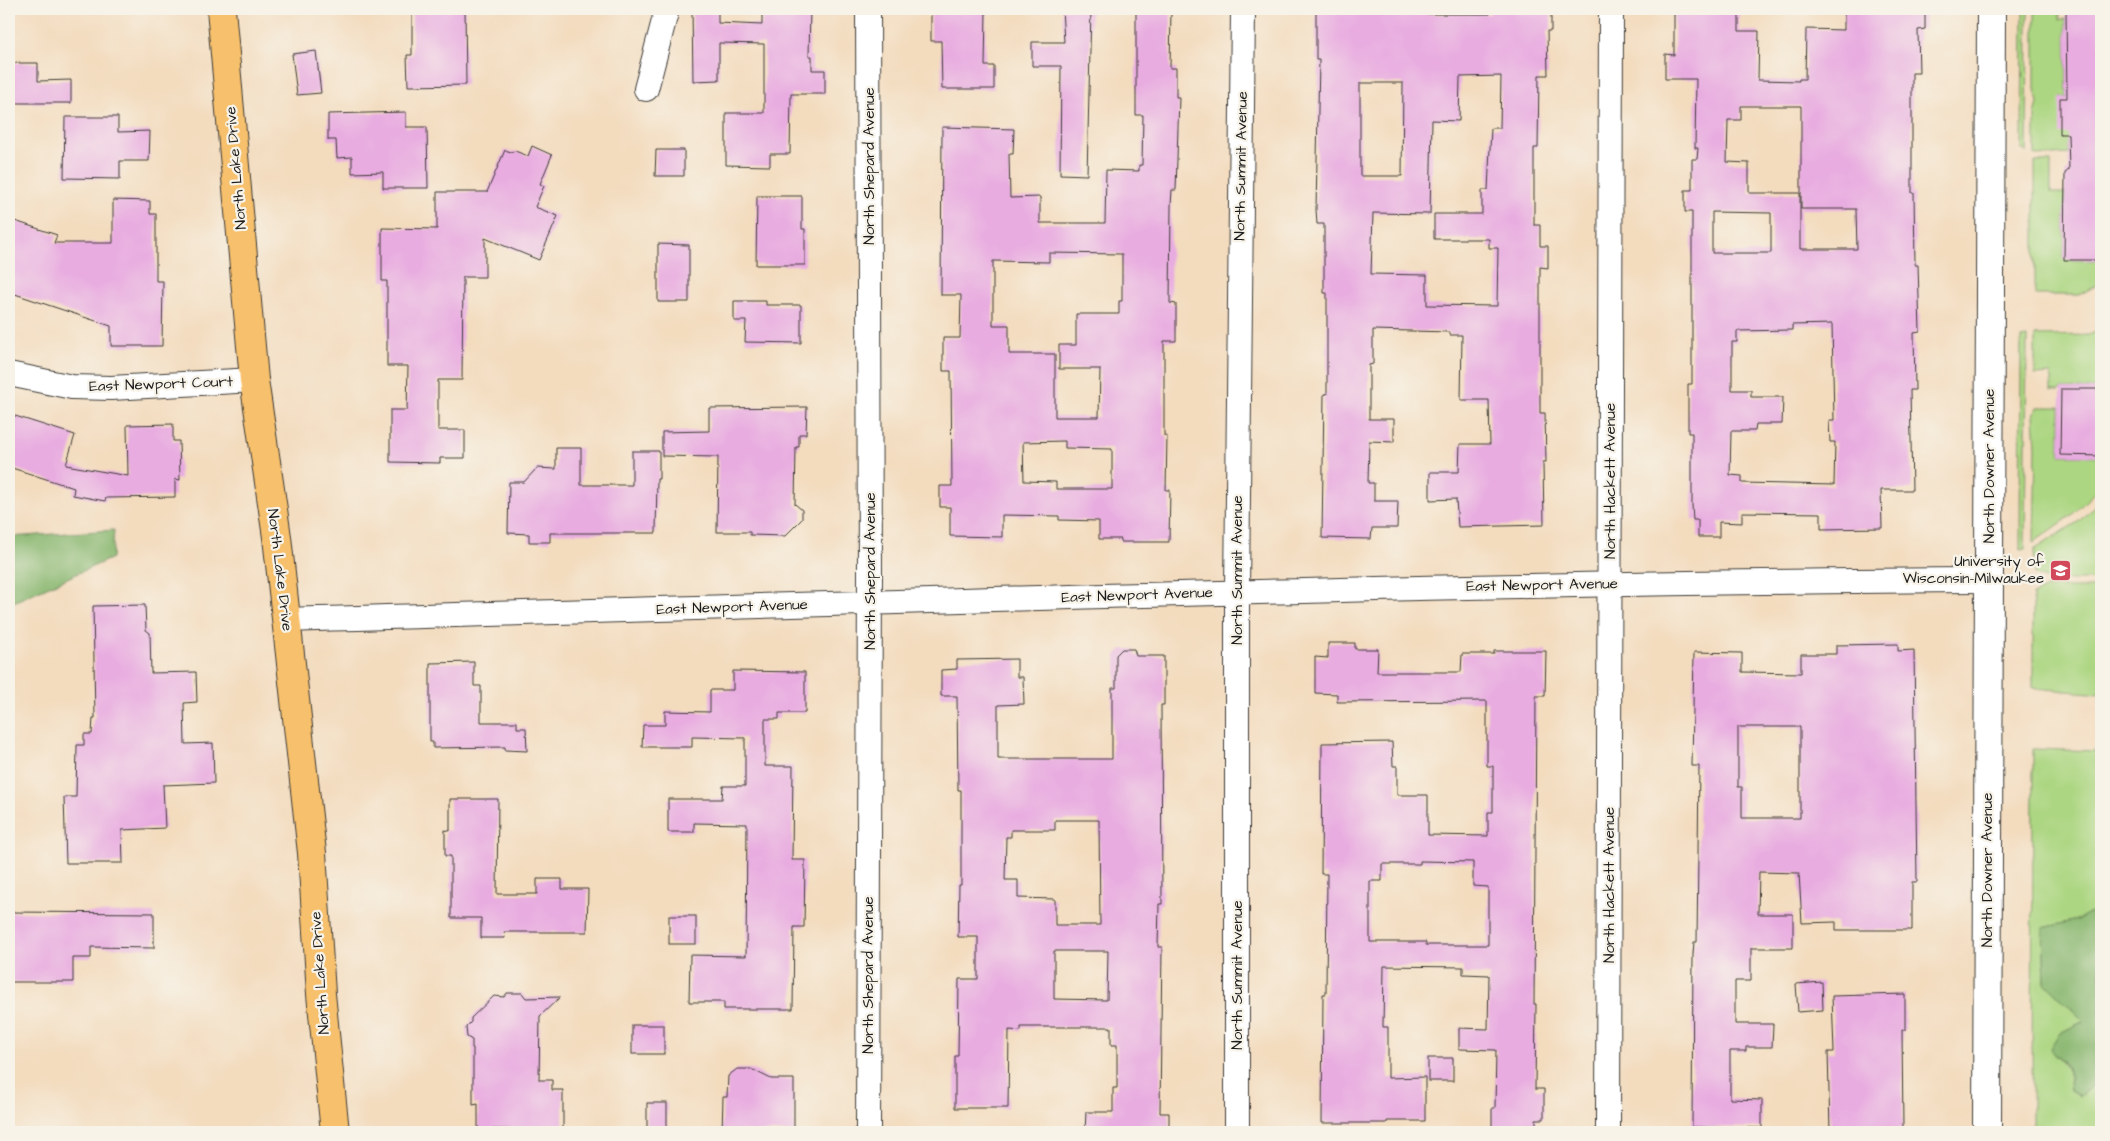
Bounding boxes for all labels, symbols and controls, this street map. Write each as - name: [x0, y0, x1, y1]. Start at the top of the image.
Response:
- street label: North Shepard Avenue: [859, 87, 880, 245]
- street label: North Summit Avenue: [1229, 91, 1253, 241]
- street label: North Lake Drive: [220, 106, 252, 230]
- street label: East Newport Court: [89, 371, 233, 397]
- street label: North Downer Avenue: [1979, 389, 2000, 543]
- street label: North Hackett Avenue: [1600, 403, 1621, 559]
- street label: North Shepard Avenue: [860, 492, 881, 650]
- street label: North Summit Avenue: [1227, 495, 1248, 645]
- street label: North Lake Drive: [262, 508, 298, 632]
- place label: University of Wisconsin-Milwaukee: [1903, 551, 2044, 589]
- school or university icon: University of Wisconsin-Milwaukee: [2048, 558, 2072, 582]
- street label: East Newport Avenue: [1466, 573, 1618, 597]
- street label: East Newport Avenue: [1061, 582, 1213, 608]
- street label: East Newport Avenue: [656, 594, 808, 620]
- street label: North Downer Avenue: [1977, 793, 1998, 947]
- street label: North Hackett Avenue: [1599, 807, 1620, 963]
- street label: North Shepard Avenue: [858, 896, 879, 1054]
- street label: North Summit Avenue: [1227, 900, 1248, 1050]
- street label: North Lake Drive: [305, 911, 335, 1035]

